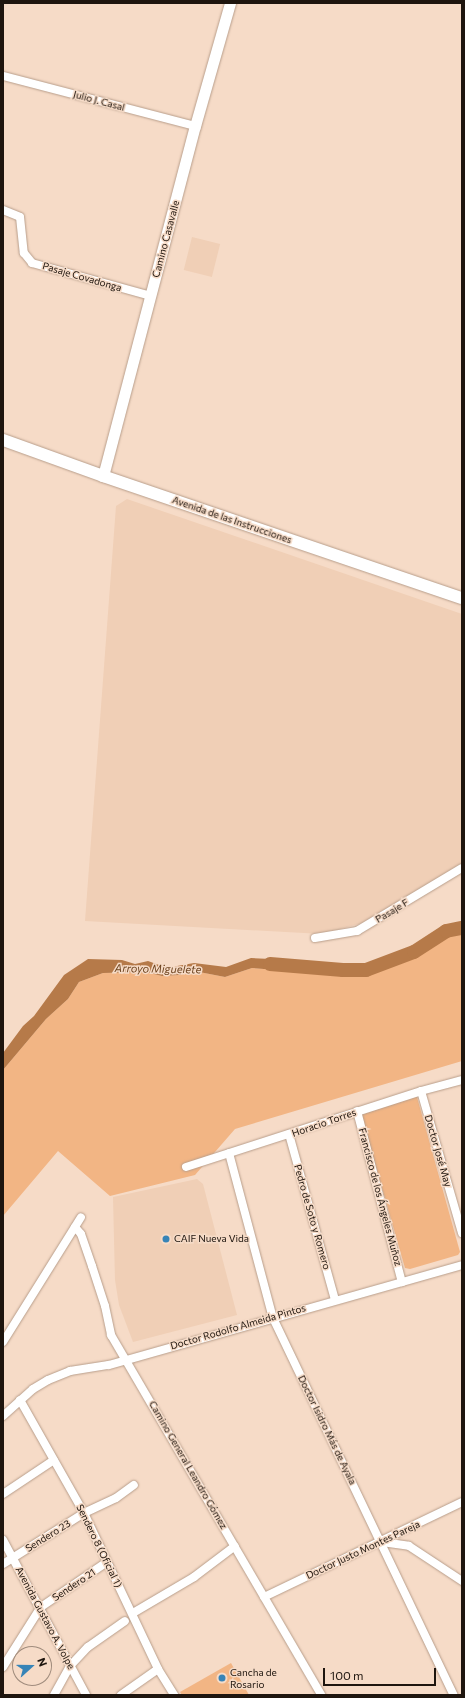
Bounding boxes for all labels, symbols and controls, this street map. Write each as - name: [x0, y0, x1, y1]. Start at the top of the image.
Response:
- street label: Julio J. Casal: [72, 88, 126, 114]
- street label: Camino Casavalle: [150, 199, 182, 279]
- street label: Pasaje Covadonga: [41, 260, 123, 294]
- street label: Avenida de las Instrucciones: [171, 494, 293, 546]
- street label: Pasaje F: [373, 896, 411, 926]
- water label: Arroyo Miguelete: [115, 962, 201, 976]
- street label: Horacio Torres: [290, 1106, 358, 1140]
- street label: Doctor José May: [422, 1114, 454, 1188]
- street label: Francisco de los Ángeles Muñoz: [356, 1127, 404, 1267]
- street label: Pedro de Soto y Romero: [291, 1163, 333, 1271]
- place label: CAIF Nueva Vida: [174, 1233, 249, 1245]
- marker: CAIF Nueva Vida: [161, 1234, 171, 1244]
- street label: Doctor Rodolfo Almeida Pintos: [169, 1302, 307, 1352]
- street label: Doctor Isidro Más de Ayala: [295, 1373, 359, 1487]
- street label: Camino General Leandro Gómez: [146, 1399, 230, 1531]
- street label: Sendero 8 (Oficial 1): [74, 1502, 124, 1590]
- street label: Sendero 23: [23, 1517, 73, 1555]
- street label: Doctor Justo Montes Pareja: [304, 1518, 422, 1582]
- street label: Avenida Gustavo A. Volpe: [13, 1565, 77, 1671]
- street label: Sendero 21: [50, 1566, 98, 1604]
- north arrow: [12, 1646, 52, 1686]
- text: N: [35, 1656, 50, 1668]
- scale bar: [325, 1660, 438, 1686]
- place label: Cancha de Rosario: [230, 1666, 277, 1690]
- text: 100 m: [330, 1668, 364, 1682]
- marker: Cancha de Rosario: [217, 1673, 227, 1683]

